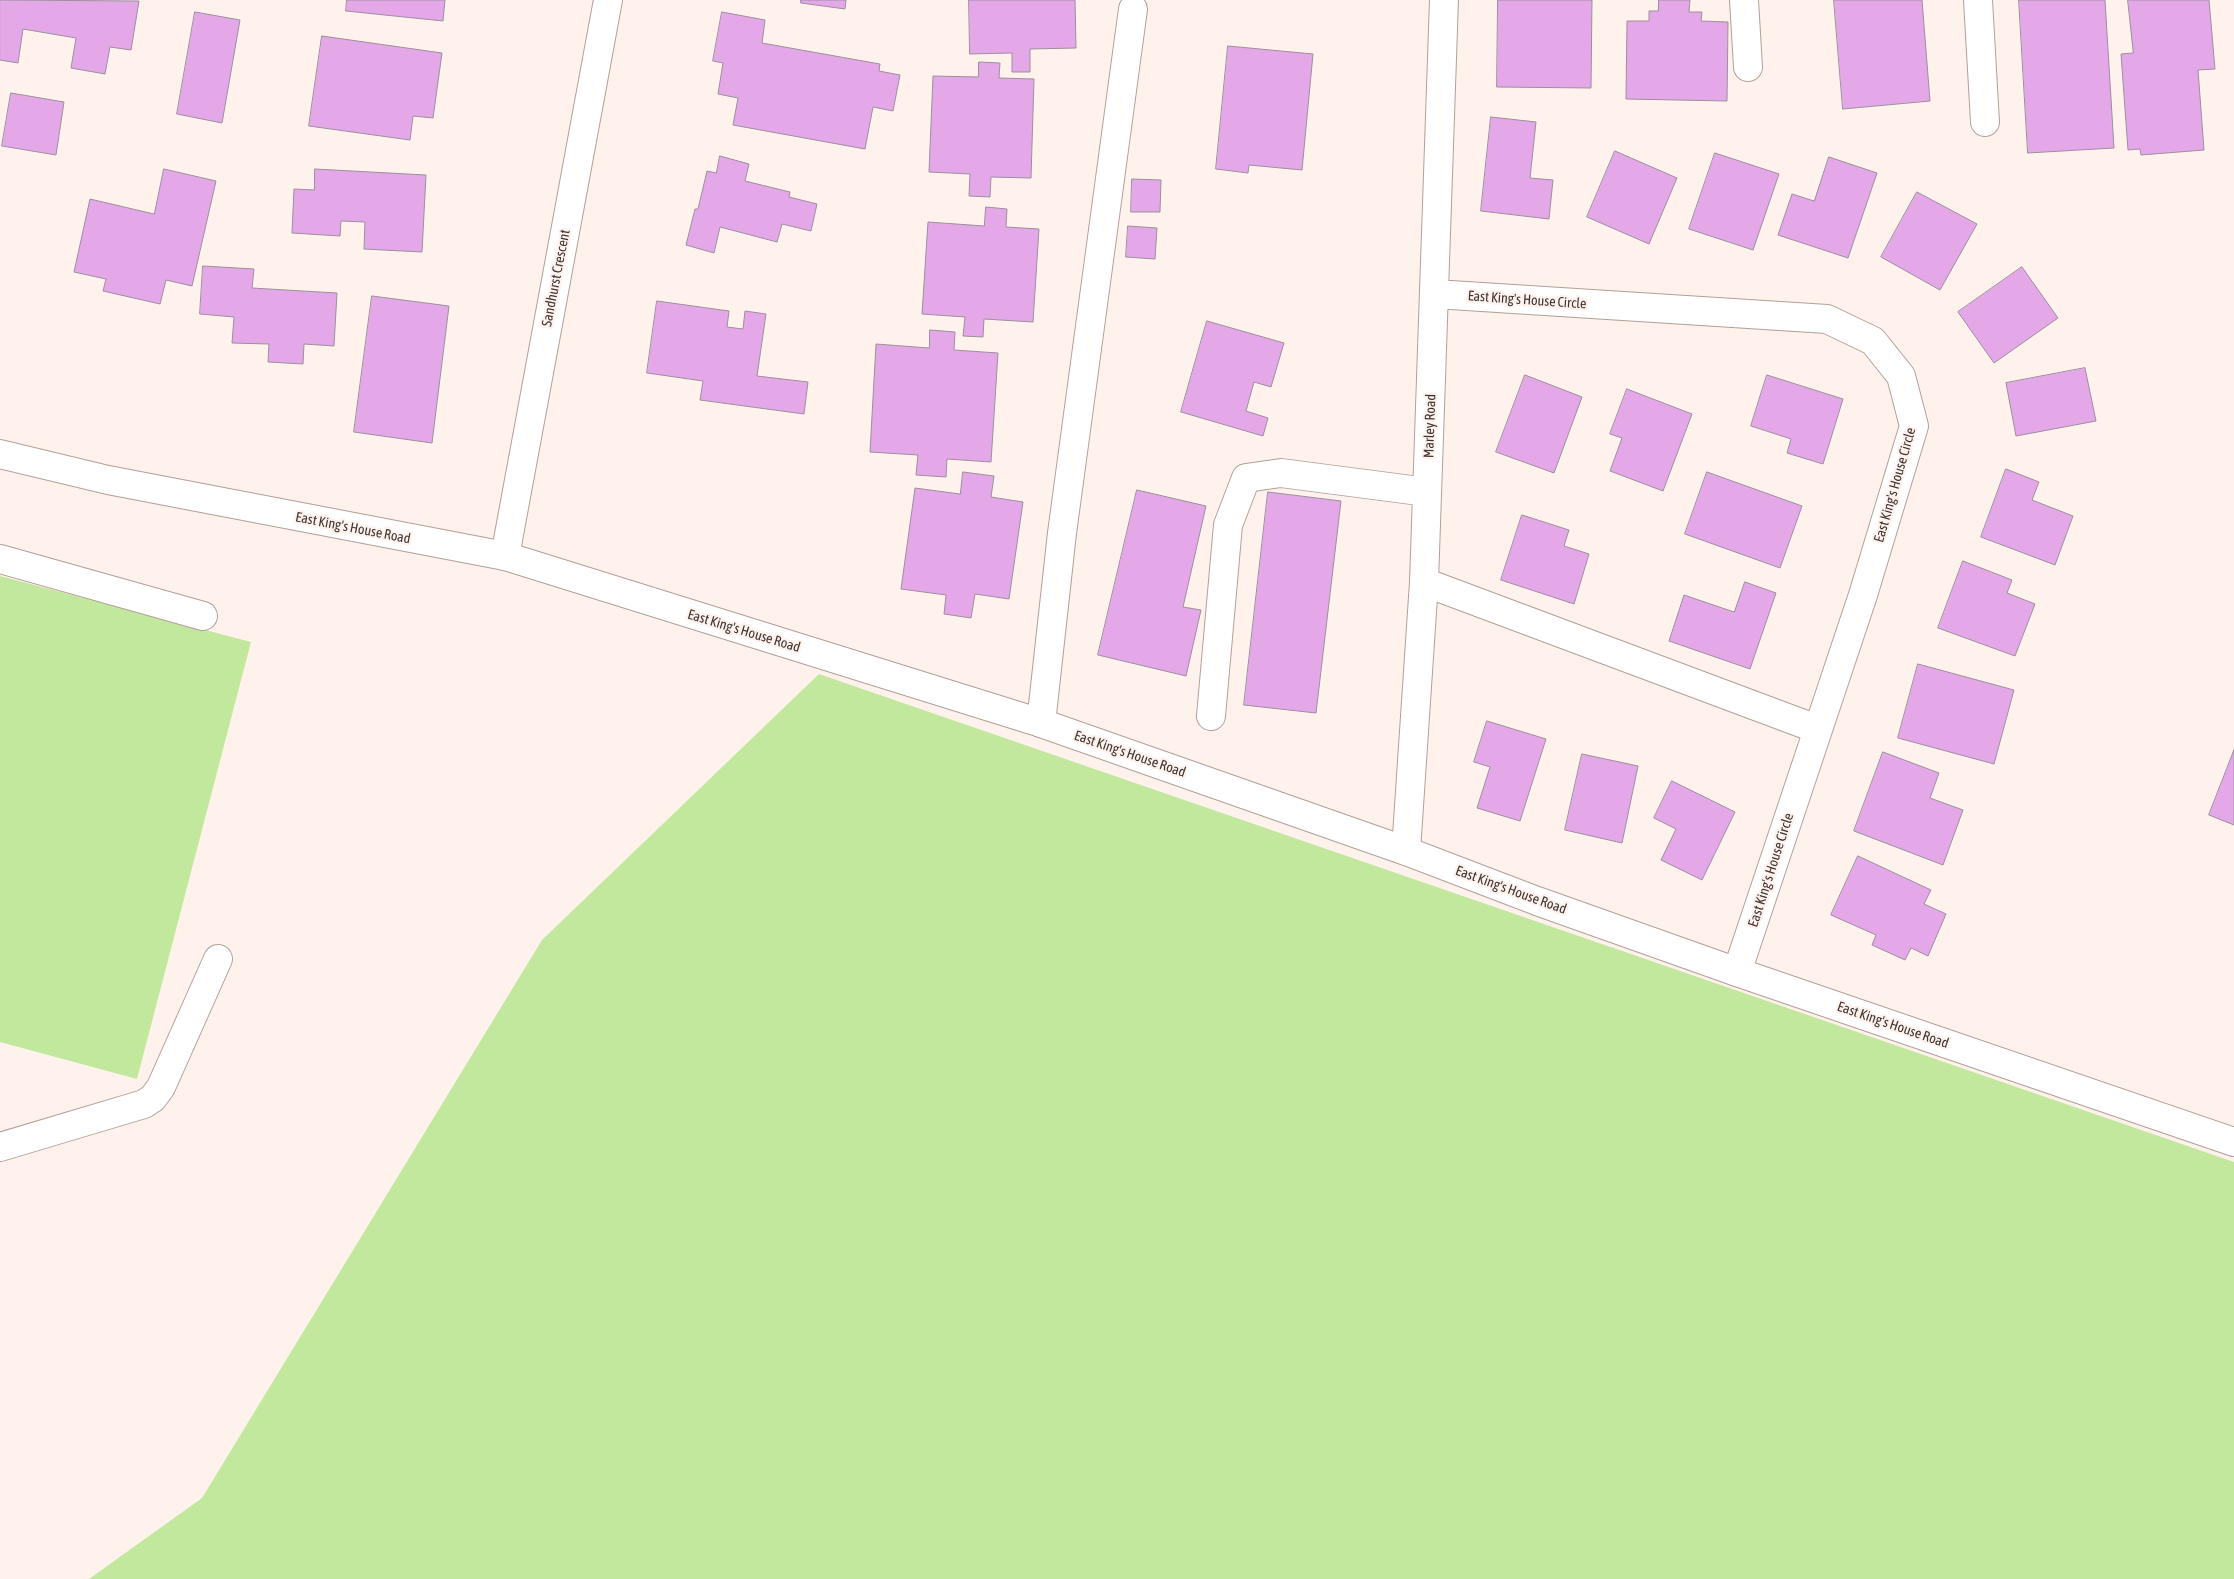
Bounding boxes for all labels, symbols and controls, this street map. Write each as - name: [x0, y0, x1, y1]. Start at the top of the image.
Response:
- street label: Sandhurst Crescent: [538, 228, 574, 328]
- street label: East King's House Circle: [1467, 287, 1587, 313]
- street label: Marley Road: [1420, 394, 1440, 458]
- street label: East King's House Circle: [1871, 426, 1919, 544]
- street label: East King's House Road: [294, 509, 412, 547]
- street label: East King's House Road: [686, 606, 802, 656]
- street label: East King's House Road: [1072, 727, 1188, 781]
- street label: East King's House Circle: [1745, 811, 1797, 929]
- street label: East King's House Road: [1453, 862, 1569, 918]
- street label: East King's House Road: [1835, 998, 1951, 1052]

